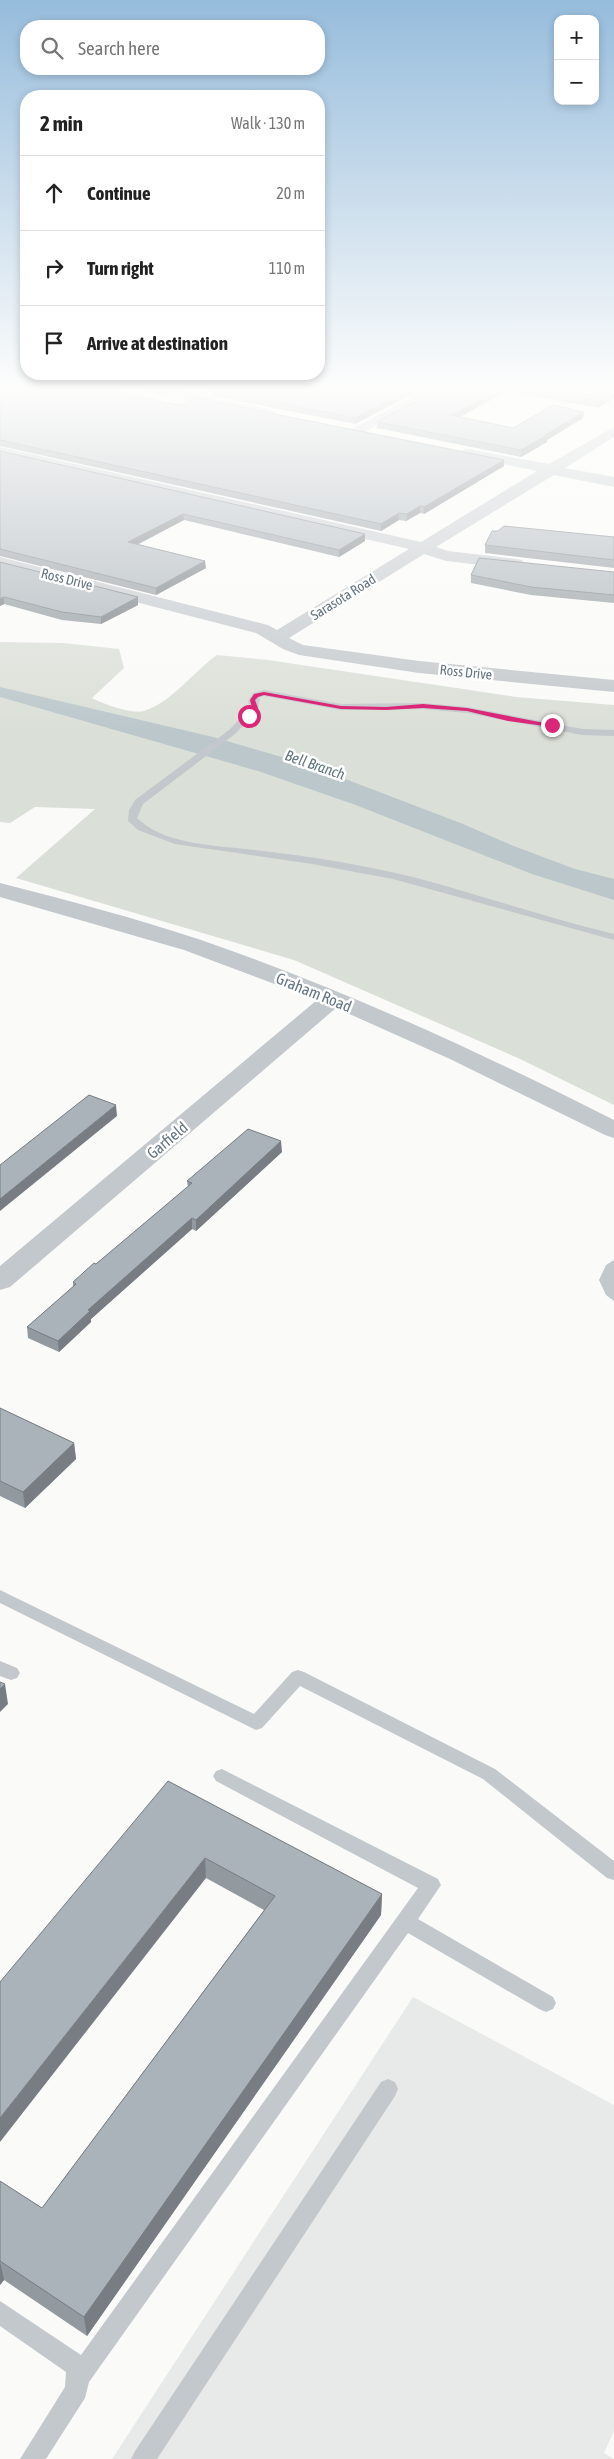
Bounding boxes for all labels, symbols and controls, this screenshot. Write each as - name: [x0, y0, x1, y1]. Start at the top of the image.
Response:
- map controls: [554, 15, 599, 105]
- button: +: [554, 15, 599, 60]
- search box: [20, 20, 325, 75]
- icon: search: [38, 34, 66, 62]
- text: Search here: [78, 37, 160, 59]
- button: −: [554, 60, 599, 105]
- text: 2 min: [40, 111, 83, 135]
- text: Walk · 130 m: [231, 114, 305, 132]
- icon: ahead: [40, 179, 68, 207]
- text: Continue: [87, 182, 151, 204]
- text: 20 m: [276, 184, 305, 202]
- icon: right: [40, 254, 68, 282]
- text: Turn right: [87, 257, 154, 279]
- text: 110 m: [269, 259, 305, 277]
- icon: arrive: [40, 329, 68, 357]
- text: Arrive at destination: [87, 332, 228, 354]
- street label: Ross Drive: [40, 565, 94, 593]
- street label: Sarasota Road: [308, 571, 378, 623]
- street label: Ross Drive: [439, 661, 493, 683]
- route start: [238, 705, 261, 728]
- route end: [541, 714, 564, 737]
- water label: Bell Branch: [283, 746, 347, 783]
- street label: Graham Road: [274, 969, 354, 1015]
- street label: Garfield: [143, 1118, 191, 1162]

